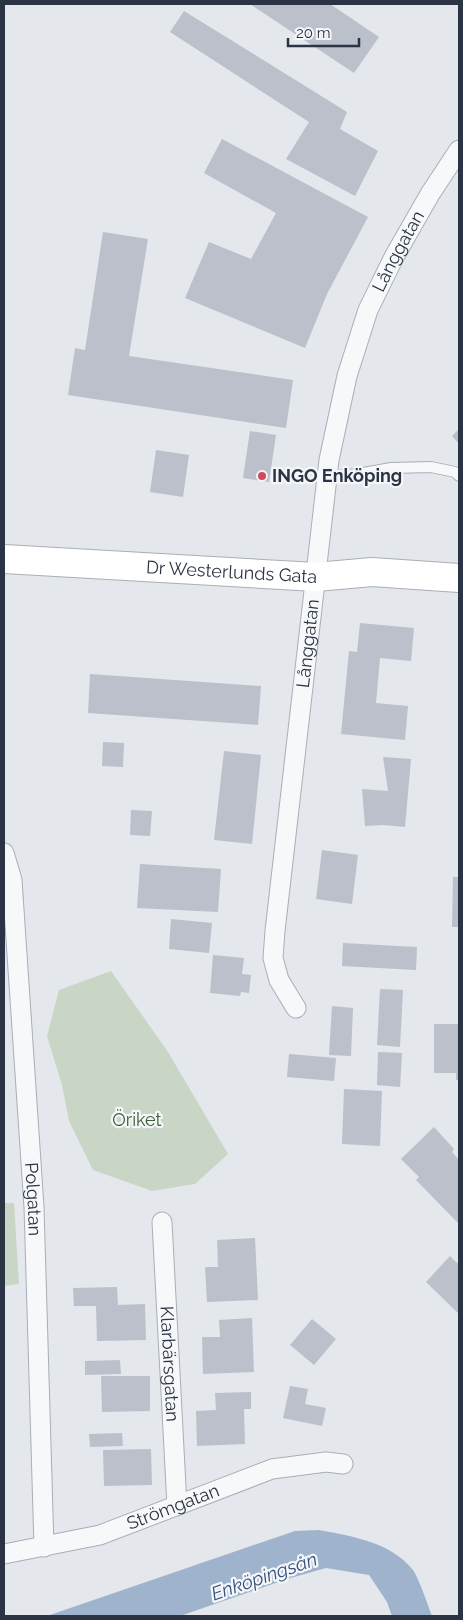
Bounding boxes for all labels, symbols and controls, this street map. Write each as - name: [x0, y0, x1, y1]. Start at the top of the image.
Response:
- scale bar: [288, 15, 359, 47]
- text: 20 m: [296, 24, 331, 42]
- street label: Långgatan: [368, 207, 428, 295]
- place label: INGO Enköping: [272, 465, 402, 486]
- marker: INGO Enköping: [256, 470, 268, 482]
- street label: Dr Westerlunds Gata: [145, 556, 318, 587]
- street label: Långgatan: [292, 598, 323, 689]
- park label: Öriket: [112, 1109, 162, 1130]
- street label: Polgatan: [21, 1162, 46, 1236]
- street label: Klarbärsgatan: [156, 1305, 184, 1422]
- street label: Strömgatan: [124, 1479, 222, 1534]
- water label: Enköpingsån: [208, 1548, 320, 1604]

